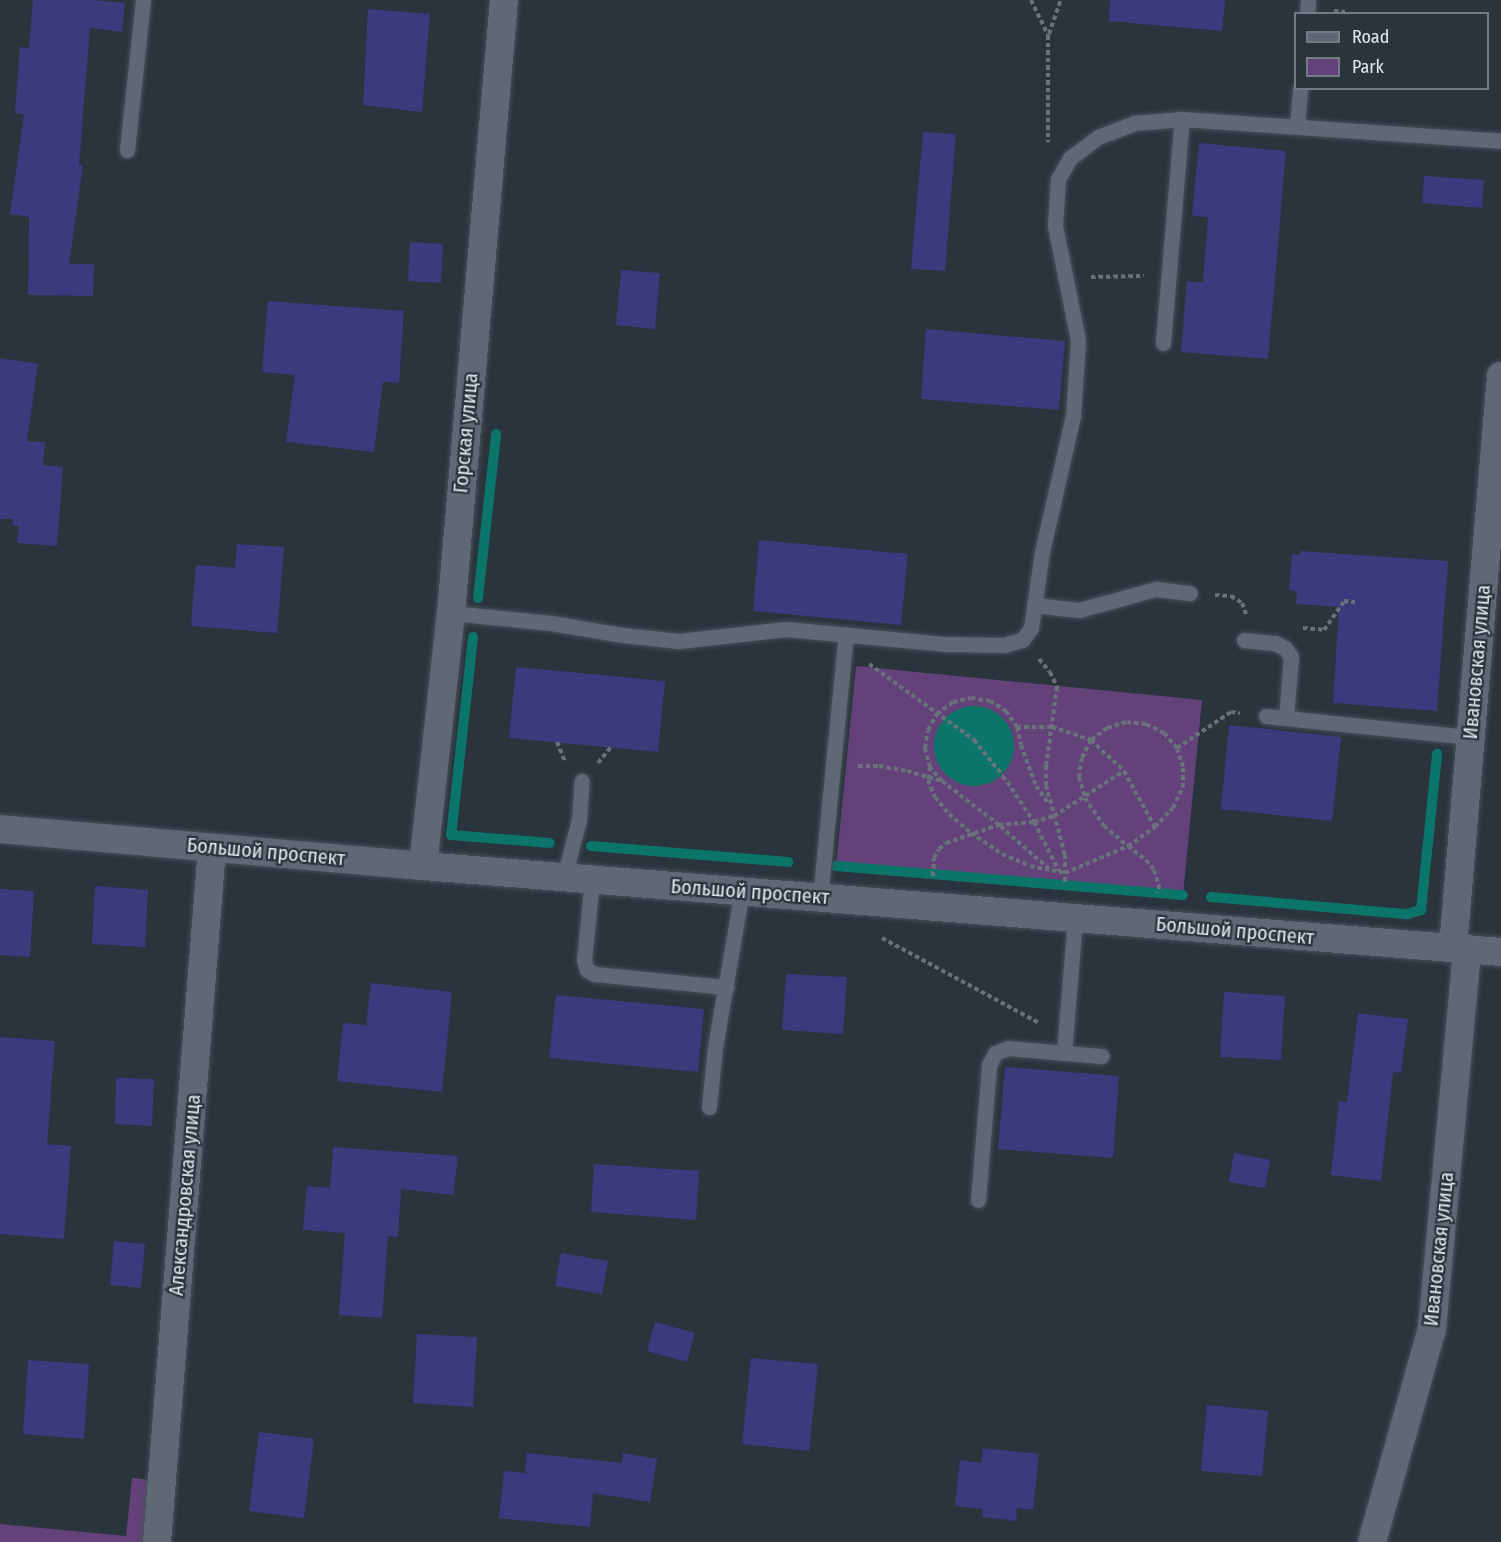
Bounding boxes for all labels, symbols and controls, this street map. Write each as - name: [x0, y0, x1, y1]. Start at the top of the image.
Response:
- legend: [1294, 12, 1489, 90]
- text: Road: [1352, 26, 1389, 48]
- text: Park: [1352, 56, 1384, 78]
- street label: Горская улица: [449, 372, 483, 494]
- street label: Ивановская улица: [1458, 584, 1496, 740]
- street label: Большой проспект: [186, 833, 346, 871]
- street label: Большой проспект: [670, 874, 830, 910]
- street label: Большой проспект: [1155, 912, 1315, 950]
- street label: Александровская улица: [164, 1093, 206, 1297]
- street label: Ивановская улица: [1419, 1171, 1459, 1327]

